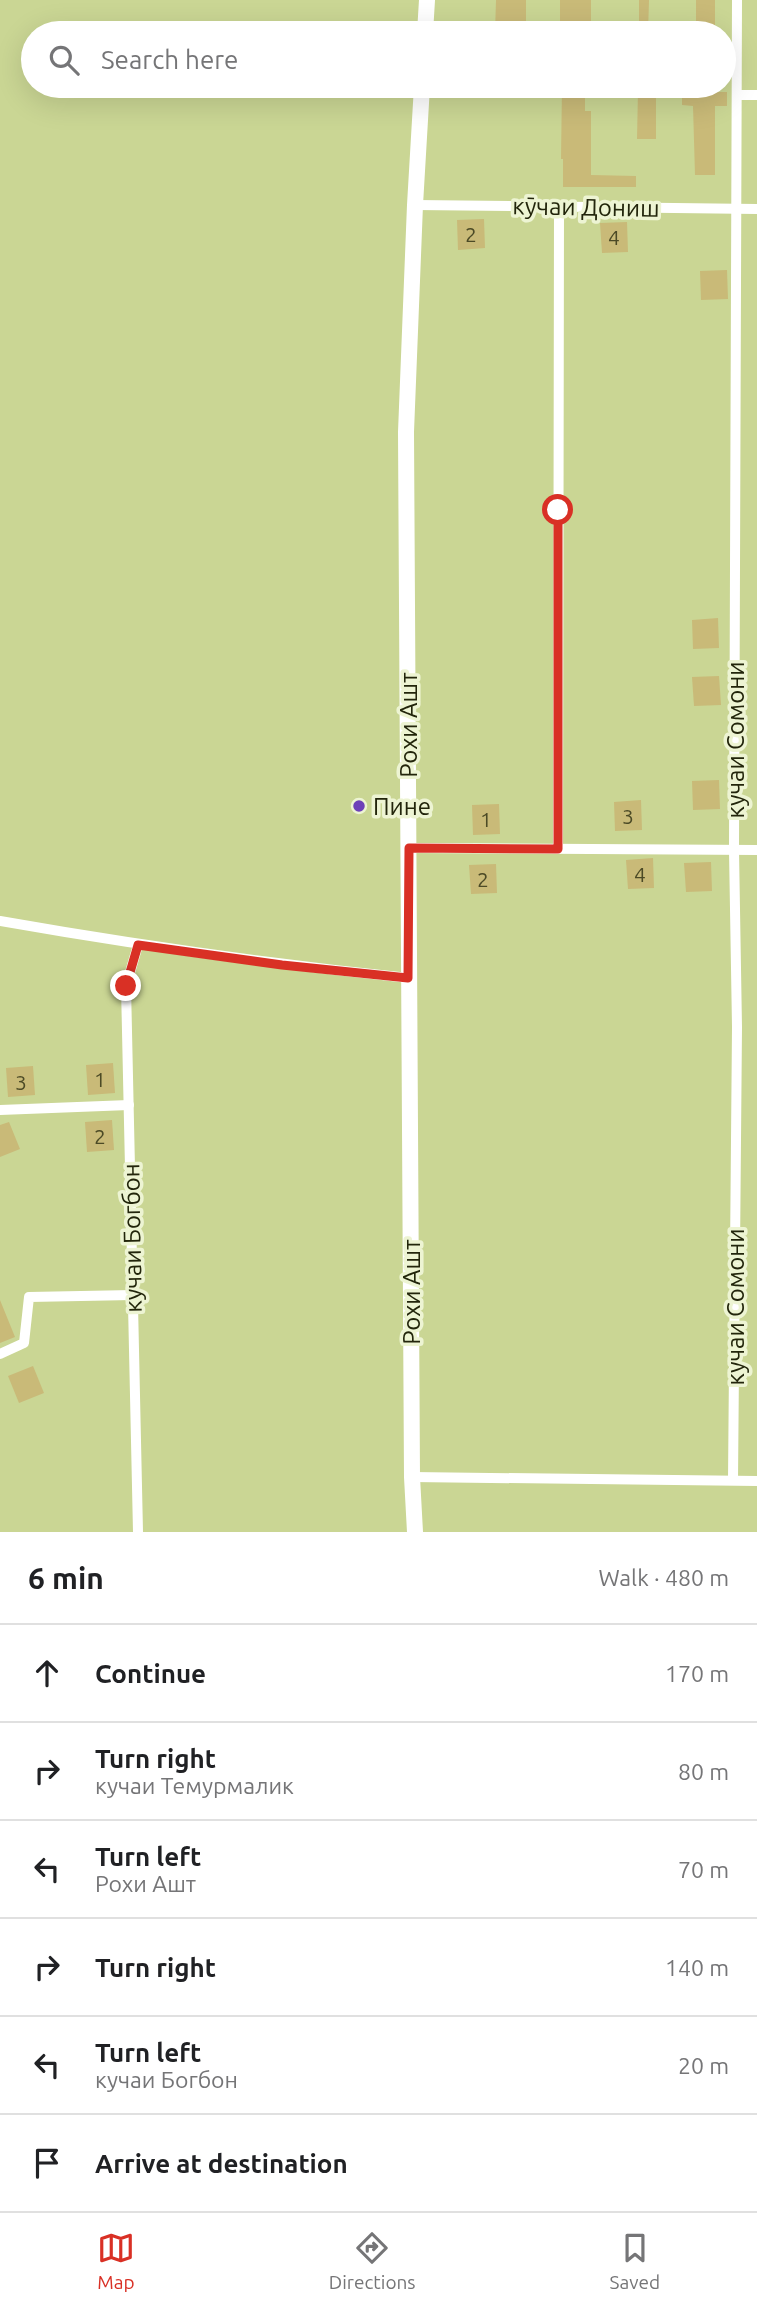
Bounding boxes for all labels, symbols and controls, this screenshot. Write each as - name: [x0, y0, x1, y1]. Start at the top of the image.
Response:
- search box: [21, 21, 736, 98]
- icon: search: [45, 41, 83, 79]
- text: Search here: [101, 45, 238, 74]
- street label: кӯчаи Дониш: [512, 192, 660, 222]
- house number: 2: [465, 222, 477, 246]
- house number: 4: [608, 225, 620, 249]
- route start: [542, 494, 573, 525]
- street label: кучаи Сомони: [722, 661, 749, 819]
- street label: Рохи Ашт: [395, 672, 422, 778]
- place label: Пине: [373, 793, 431, 820]
- marker: Пине: [351, 798, 367, 814]
- house number: 3: [622, 804, 634, 828]
- house number: 1: [480, 807, 492, 831]
- house number: 4: [634, 862, 646, 886]
- house number: 2: [477, 867, 489, 891]
- route end: [110, 970, 141, 1001]
- house number: 1: [94, 1067, 106, 1091]
- house number: 3: [15, 1070, 27, 1094]
- house number: 2: [94, 1124, 106, 1148]
- street label: кучаи Богбон: [117, 1163, 147, 1313]
- street label: кучаи Сомони: [722, 1228, 749, 1386]
- street label: Рохи Ашт: [398, 1239, 425, 1345]
- text: 6 min: [28, 1561, 104, 1595]
- text: Walk · 480 m: [598, 1565, 729, 1590]
- icon: ahead: [28, 1654, 66, 1692]
- text: Continue: [95, 1659, 206, 1688]
- text: 170 m: [665, 1661, 729, 1686]
- text: Turn right: [95, 1744, 216, 1773]
- icon: right: [28, 1752, 66, 1790]
- text: 80 m: [678, 1759, 729, 1784]
- text: кучаи Темурмалик: [95, 1773, 294, 1798]
- text: Turn left: [95, 1842, 201, 1871]
- icon: left: [28, 1850, 66, 1888]
- text: 70 m: [678, 1857, 729, 1882]
- text: Рохи Ашт: [95, 1871, 196, 1896]
- icon: right: [28, 1948, 66, 1986]
- text: Turn right: [95, 1953, 216, 1982]
- text: 140 m: [665, 1955, 729, 1980]
- text: Turn left: [95, 2038, 201, 2067]
- icon: left: [28, 2046, 66, 2084]
- text: 20 m: [678, 2053, 729, 2078]
- text: кучаи Богбон: [95, 2067, 238, 2092]
- icon: arrive: [28, 2144, 66, 2182]
- text: Arrive at destination: [95, 2149, 348, 2178]
- tab: Map: [97, 2229, 135, 2293]
- tab: Directions: [329, 2229, 416, 2293]
- tab: Saved: [609, 2229, 660, 2293]

